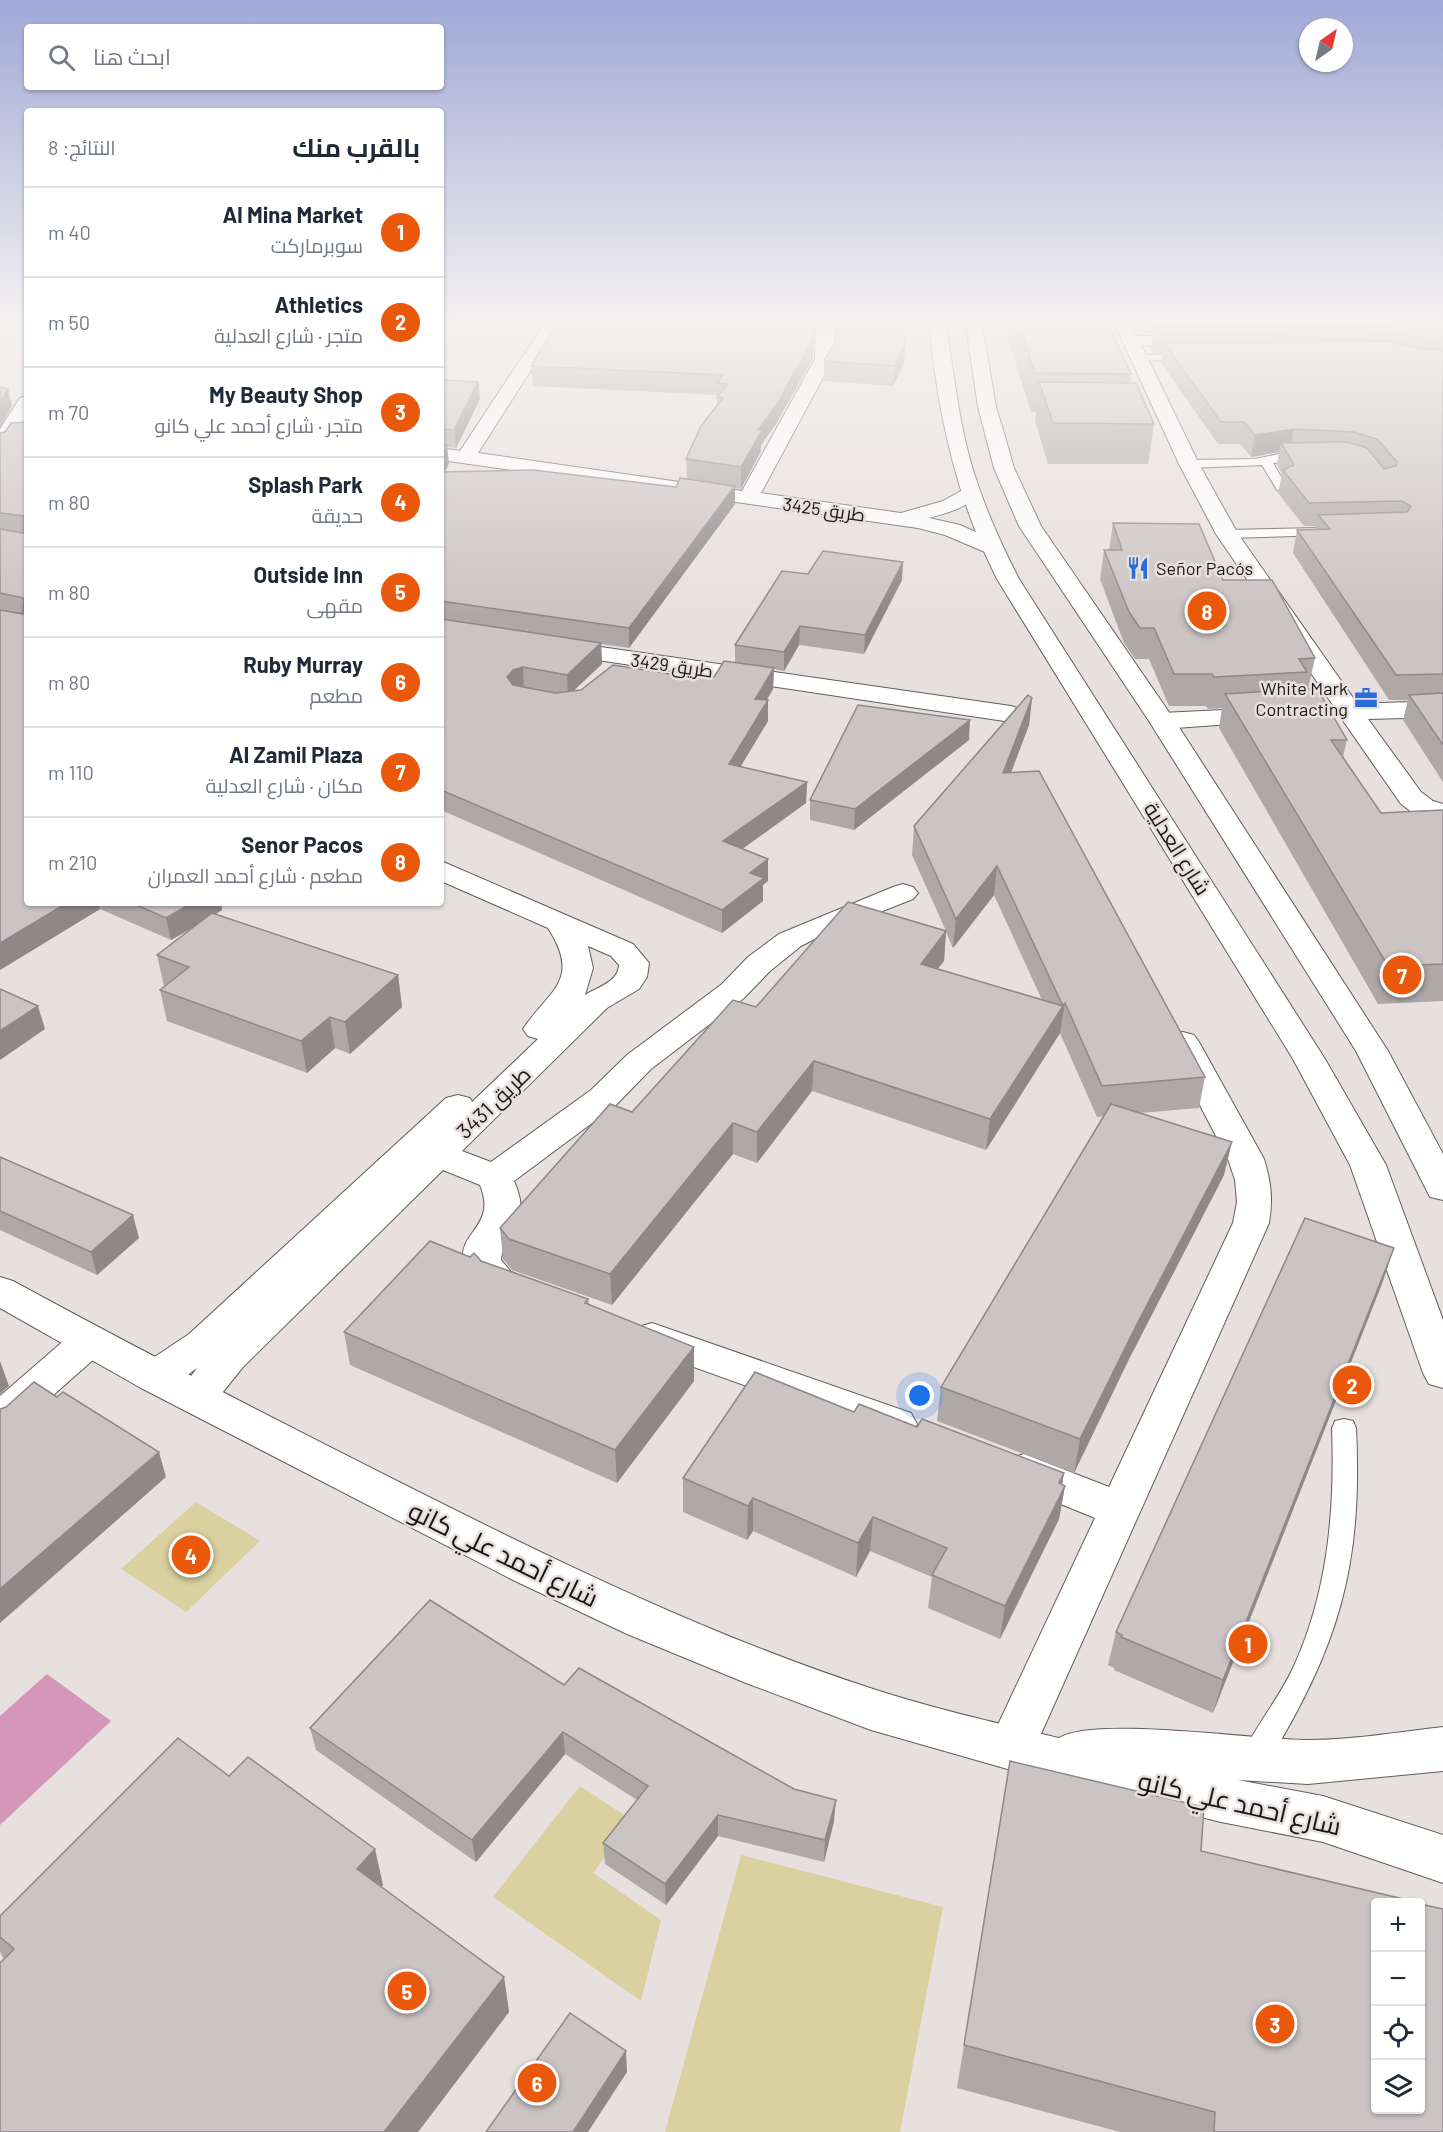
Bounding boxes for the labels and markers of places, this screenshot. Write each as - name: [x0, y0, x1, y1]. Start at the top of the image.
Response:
- restaurant icon: Señor Pacós: [1125, 555, 1151, 581]
- place label: Señor Pacós: [1156, 557, 1253, 579]
- pin: 8: [1188, 588, 1226, 634]
- place label: White Mark Contracting: [1255, 677, 1348, 720]
- office icon: White Mark Contracting: [1353, 685, 1379, 711]
- pin: 7: [1382, 952, 1422, 998]
- pin: 2: [1332, 1362, 1372, 1408]
- pin: 4: [172, 1532, 210, 1578]
- pin: 1: [1228, 1622, 1268, 1666]
- pin: 5: [388, 1968, 426, 2014]
- pin: 3: [1256, 2002, 1294, 2046]
- pin: 6: [518, 2060, 556, 2106]

